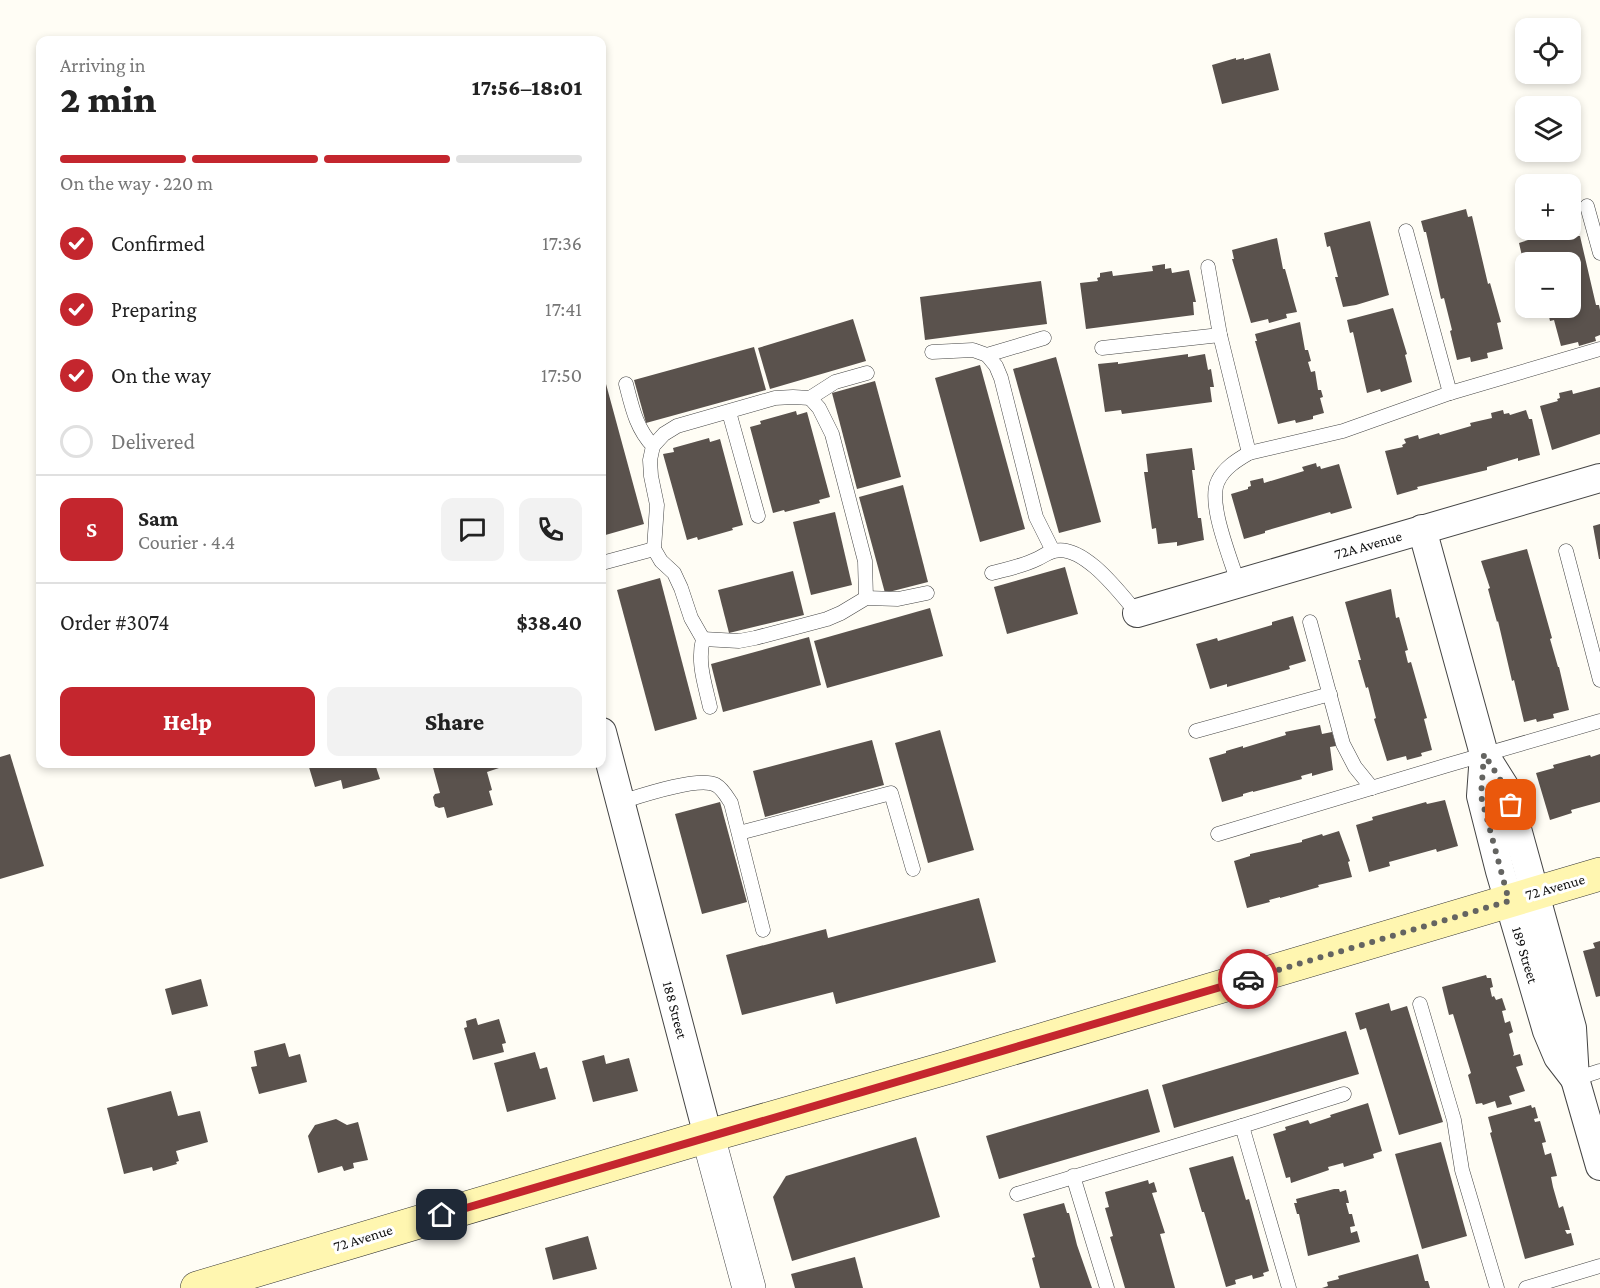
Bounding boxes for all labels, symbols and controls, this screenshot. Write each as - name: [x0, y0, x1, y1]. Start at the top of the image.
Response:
- map controls: [1515, 18, 1581, 318]
- button: locate: [1515, 18, 1581, 84]
- text: Arriving in: [60, 54, 145, 76]
- text: 17:56–18:01: [472, 75, 582, 100]
- text: 2 min: [60, 77, 156, 120]
- button: layers: [1515, 96, 1581, 162]
- text: On the way · 220 m: [60, 172, 213, 194]
- button: +: [1515, 174, 1581, 240]
- icon: check: [60, 227, 93, 260]
- text: Confirmed: [111, 231, 205, 256]
- text: 17:36: [542, 232, 582, 254]
- button: −: [1515, 252, 1581, 318]
- icon: check: [60, 293, 93, 326]
- text: Preparing: [111, 297, 197, 322]
- text: 17:41: [545, 298, 582, 320]
- icon: check: [60, 359, 93, 392]
- text: On the way: [111, 363, 211, 388]
- text: 17:50: [541, 364, 582, 386]
- text: Delivered: [111, 429, 195, 454]
- button: chat: [441, 498, 504, 561]
- button: phone: [519, 498, 582, 561]
- text: Sam: [138, 506, 178, 531]
- text: S: [86, 517, 97, 542]
- street label: 72A Avenue: [1332, 528, 1404, 562]
- text: Courier · 4.4: [138, 531, 235, 553]
- text: Order #3074: [60, 610, 170, 635]
- text: $38.40: [517, 610, 582, 635]
- button: Help: [60, 687, 315, 756]
- button: Share: [327, 687, 582, 756]
- pin: [1485, 779, 1536, 830]
- icon: bag: [1494, 788, 1527, 821]
- street label: 72 Avenue: [1523, 871, 1587, 903]
- street label: 189 Street: [1509, 925, 1542, 986]
- courier: [1218, 949, 1278, 1009]
- icon: car: [1232, 963, 1265, 996]
- street label: 188 Street: [660, 979, 691, 1042]
- pin: [416, 1189, 467, 1240]
- icon: home: [425, 1198, 458, 1231]
- street label: 72 Avenue: [331, 1221, 395, 1255]

